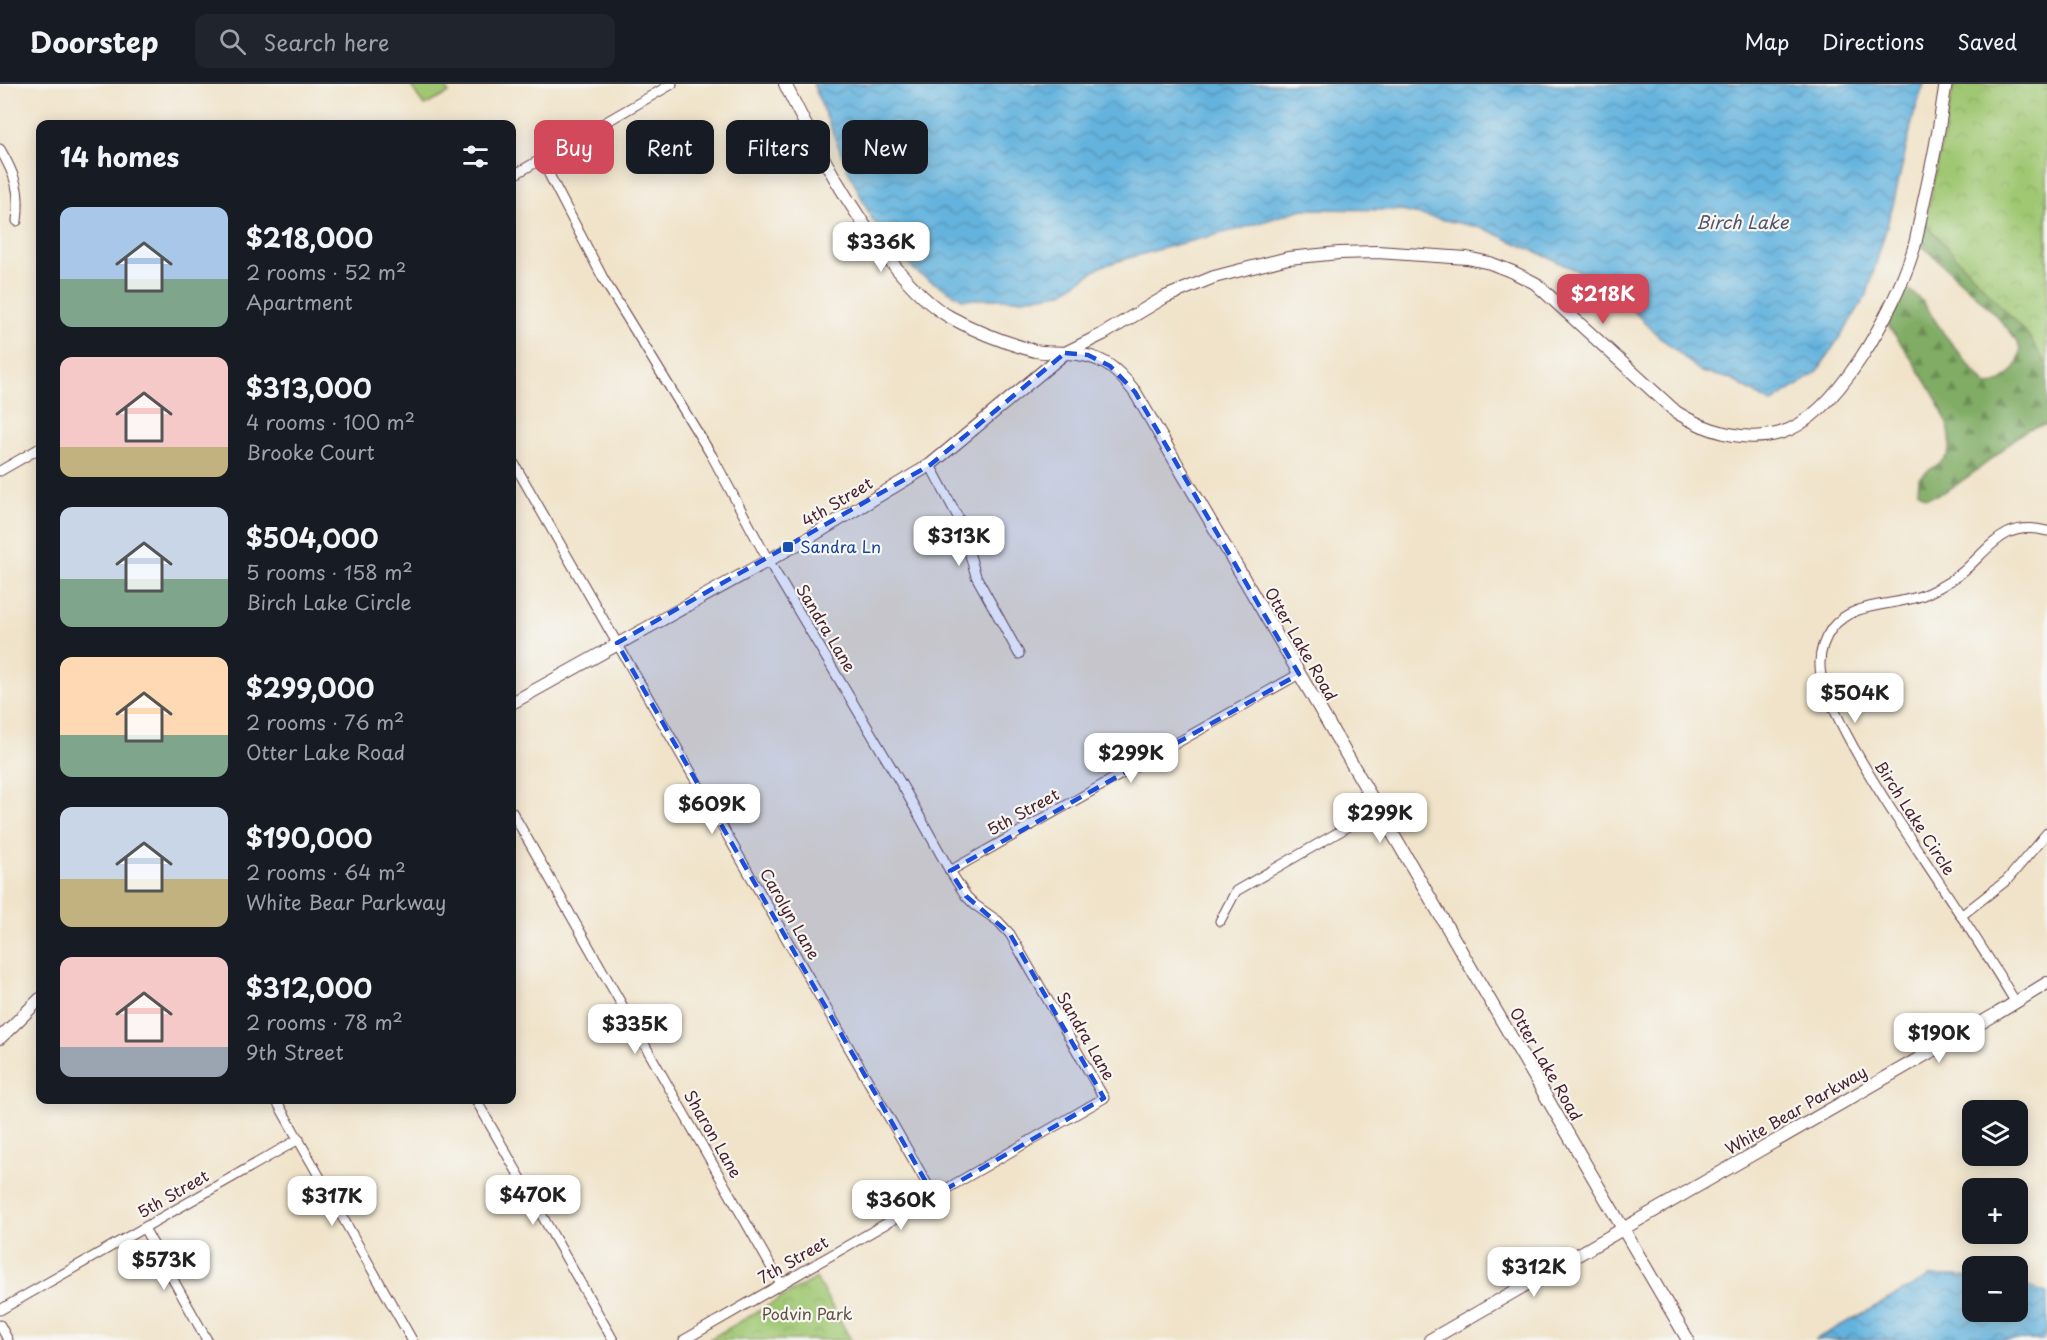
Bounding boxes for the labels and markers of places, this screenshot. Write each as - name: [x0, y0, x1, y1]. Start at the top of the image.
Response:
- pin: $336K: [839, 222, 923, 273]
- pin: $218K: [1561, 274, 1645, 325]
- pin: $313K: [917, 516, 1001, 567]
- place label: Sandra Ln: [800, 534, 881, 558]
- marker: Sandra Ln: [781, 540, 795, 554]
- pin: $504K: [1813, 673, 1897, 724]
- pin: $299K: [1089, 733, 1173, 784]
- pin: $609K: [670, 784, 754, 835]
- pin: $299K: [1338, 793, 1422, 844]
- pin: $335K: [593, 1004, 677, 1055]
- pin: $190K: [1897, 1013, 1981, 1064]
- pin: $470K: [491, 1175, 575, 1226]
- pin: $317K: [290, 1176, 374, 1227]
- pin: $360K: [859, 1180, 943, 1231]
- pin: $573K: [122, 1240, 206, 1291]
- pin: $312K: [1492, 1247, 1576, 1298]

